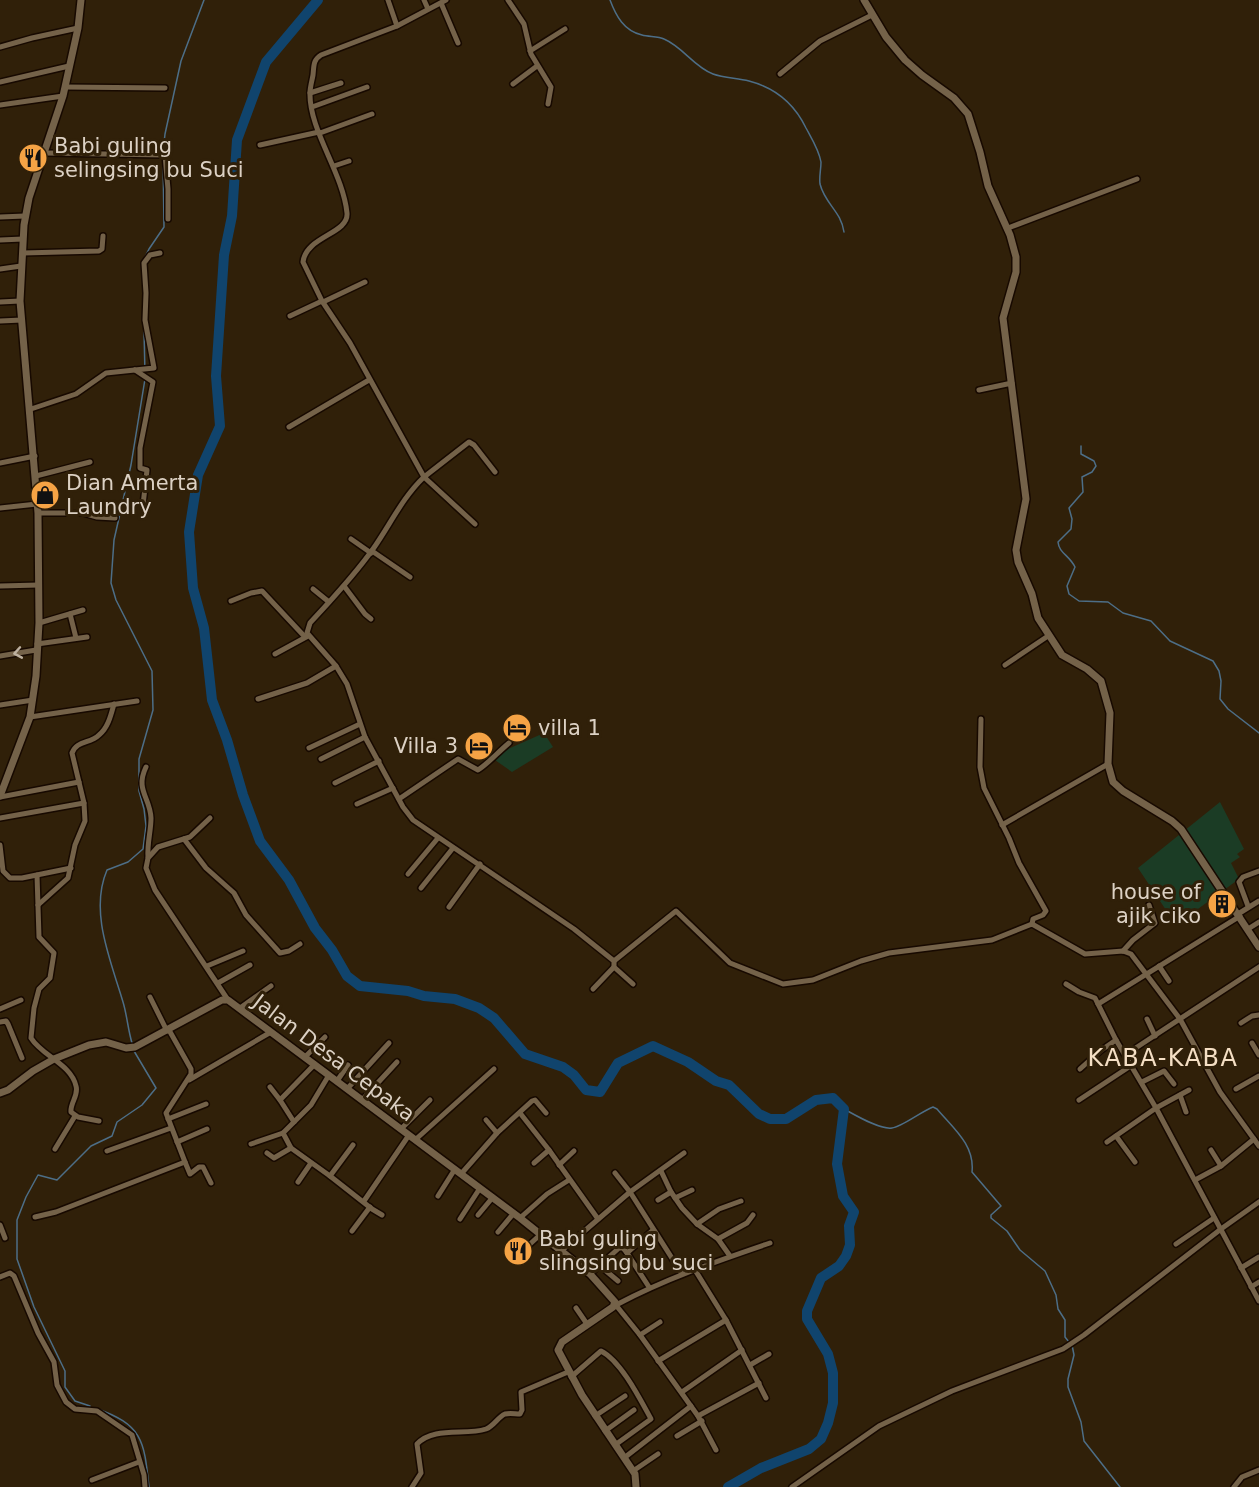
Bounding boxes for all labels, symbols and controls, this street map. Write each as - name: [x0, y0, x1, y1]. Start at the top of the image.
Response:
- place label: Babi guling selingsing bu Suci: [54, 134, 244, 182]
- restaurant icon: Babi guling selingsing bu Suci: [17, 142, 49, 174]
- place label: Dian Amerta Laundry: [66, 471, 198, 519]
- shop icon: Dian Amerta Laundry: [29, 479, 61, 511]
- one-way arrow: [14, 646, 23, 658]
- hotel icon: villa 1: [501, 712, 533, 744]
- place label: villa 1: [538, 716, 601, 740]
- hotel icon: Villa 3: [463, 730, 495, 762]
- place label: Villa 3: [394, 734, 458, 758]
- place label: house of ajik ciko: [1111, 880, 1202, 928]
- building icon: house of ajik ciko: [1206, 888, 1238, 920]
- street label: Jalan Desa Cepaka: [247, 988, 419, 1126]
- district label: KABA-KABA: [1088, 1044, 1238, 1072]
- place label: Babi guling slingsing bu suci: [539, 1227, 713, 1275]
- restaurant icon: Babi guling slingsing bu suci: [502, 1235, 534, 1267]

